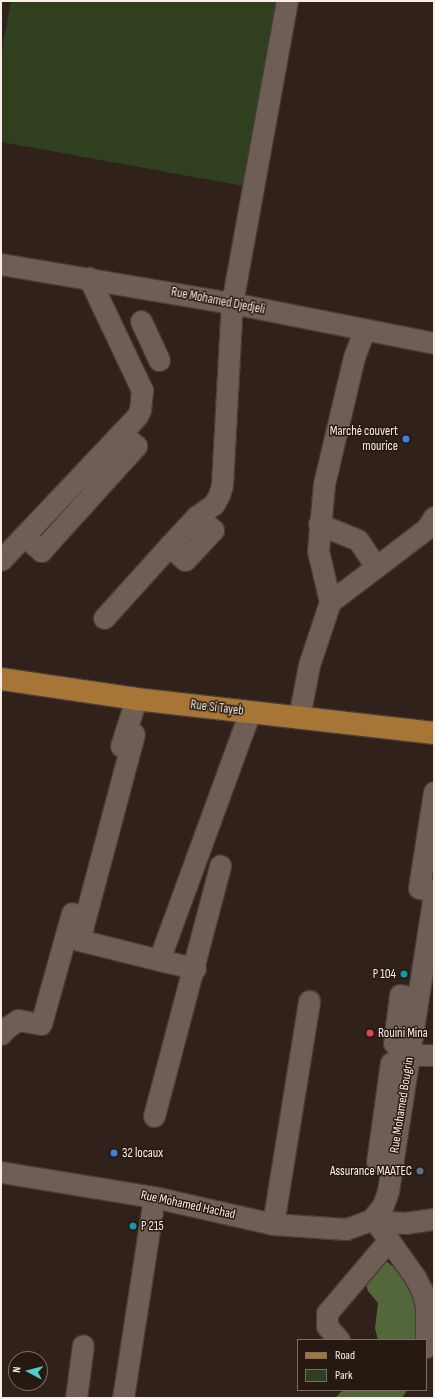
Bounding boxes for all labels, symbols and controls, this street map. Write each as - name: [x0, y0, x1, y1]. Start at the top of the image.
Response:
- street label: Rue Mohamed Djedjeli: [170, 284, 266, 318]
- place label: Marché couvert mourice: [330, 424, 398, 455]
- marker: Marché couvert mourice: [401, 434, 411, 444]
- street label: Rue Si Tayeb: [189, 697, 245, 719]
- place label: P 104: [373, 966, 396, 982]
- marker: P 104: [399, 969, 409, 979]
- place label: Rouini Mina: [378, 1025, 428, 1041]
- marker: Rouini Mina: [365, 1028, 375, 1038]
- street label: Rue Mohamed Bougrin: [387, 1056, 417, 1154]
- place label: 32 locaux: [122, 1145, 163, 1161]
- marker: 32 locaux: [109, 1148, 119, 1158]
- place label: Assurance MAATEC: [330, 1163, 412, 1179]
- marker: Assurance MAATEC: [415, 1166, 425, 1176]
- street label: Rue Mohamed Hachad: [139, 1187, 237, 1223]
- place label: P 215: [141, 1218, 164, 1234]
- marker: P 215: [128, 1221, 138, 1231]
- legend: [297, 1339, 427, 1391]
- text: Road: [335, 1348, 355, 1363]
- north arrow: [8, 1351, 48, 1391]
- text: N: [10, 1366, 23, 1373]
- text: Park: [335, 1368, 353, 1383]

